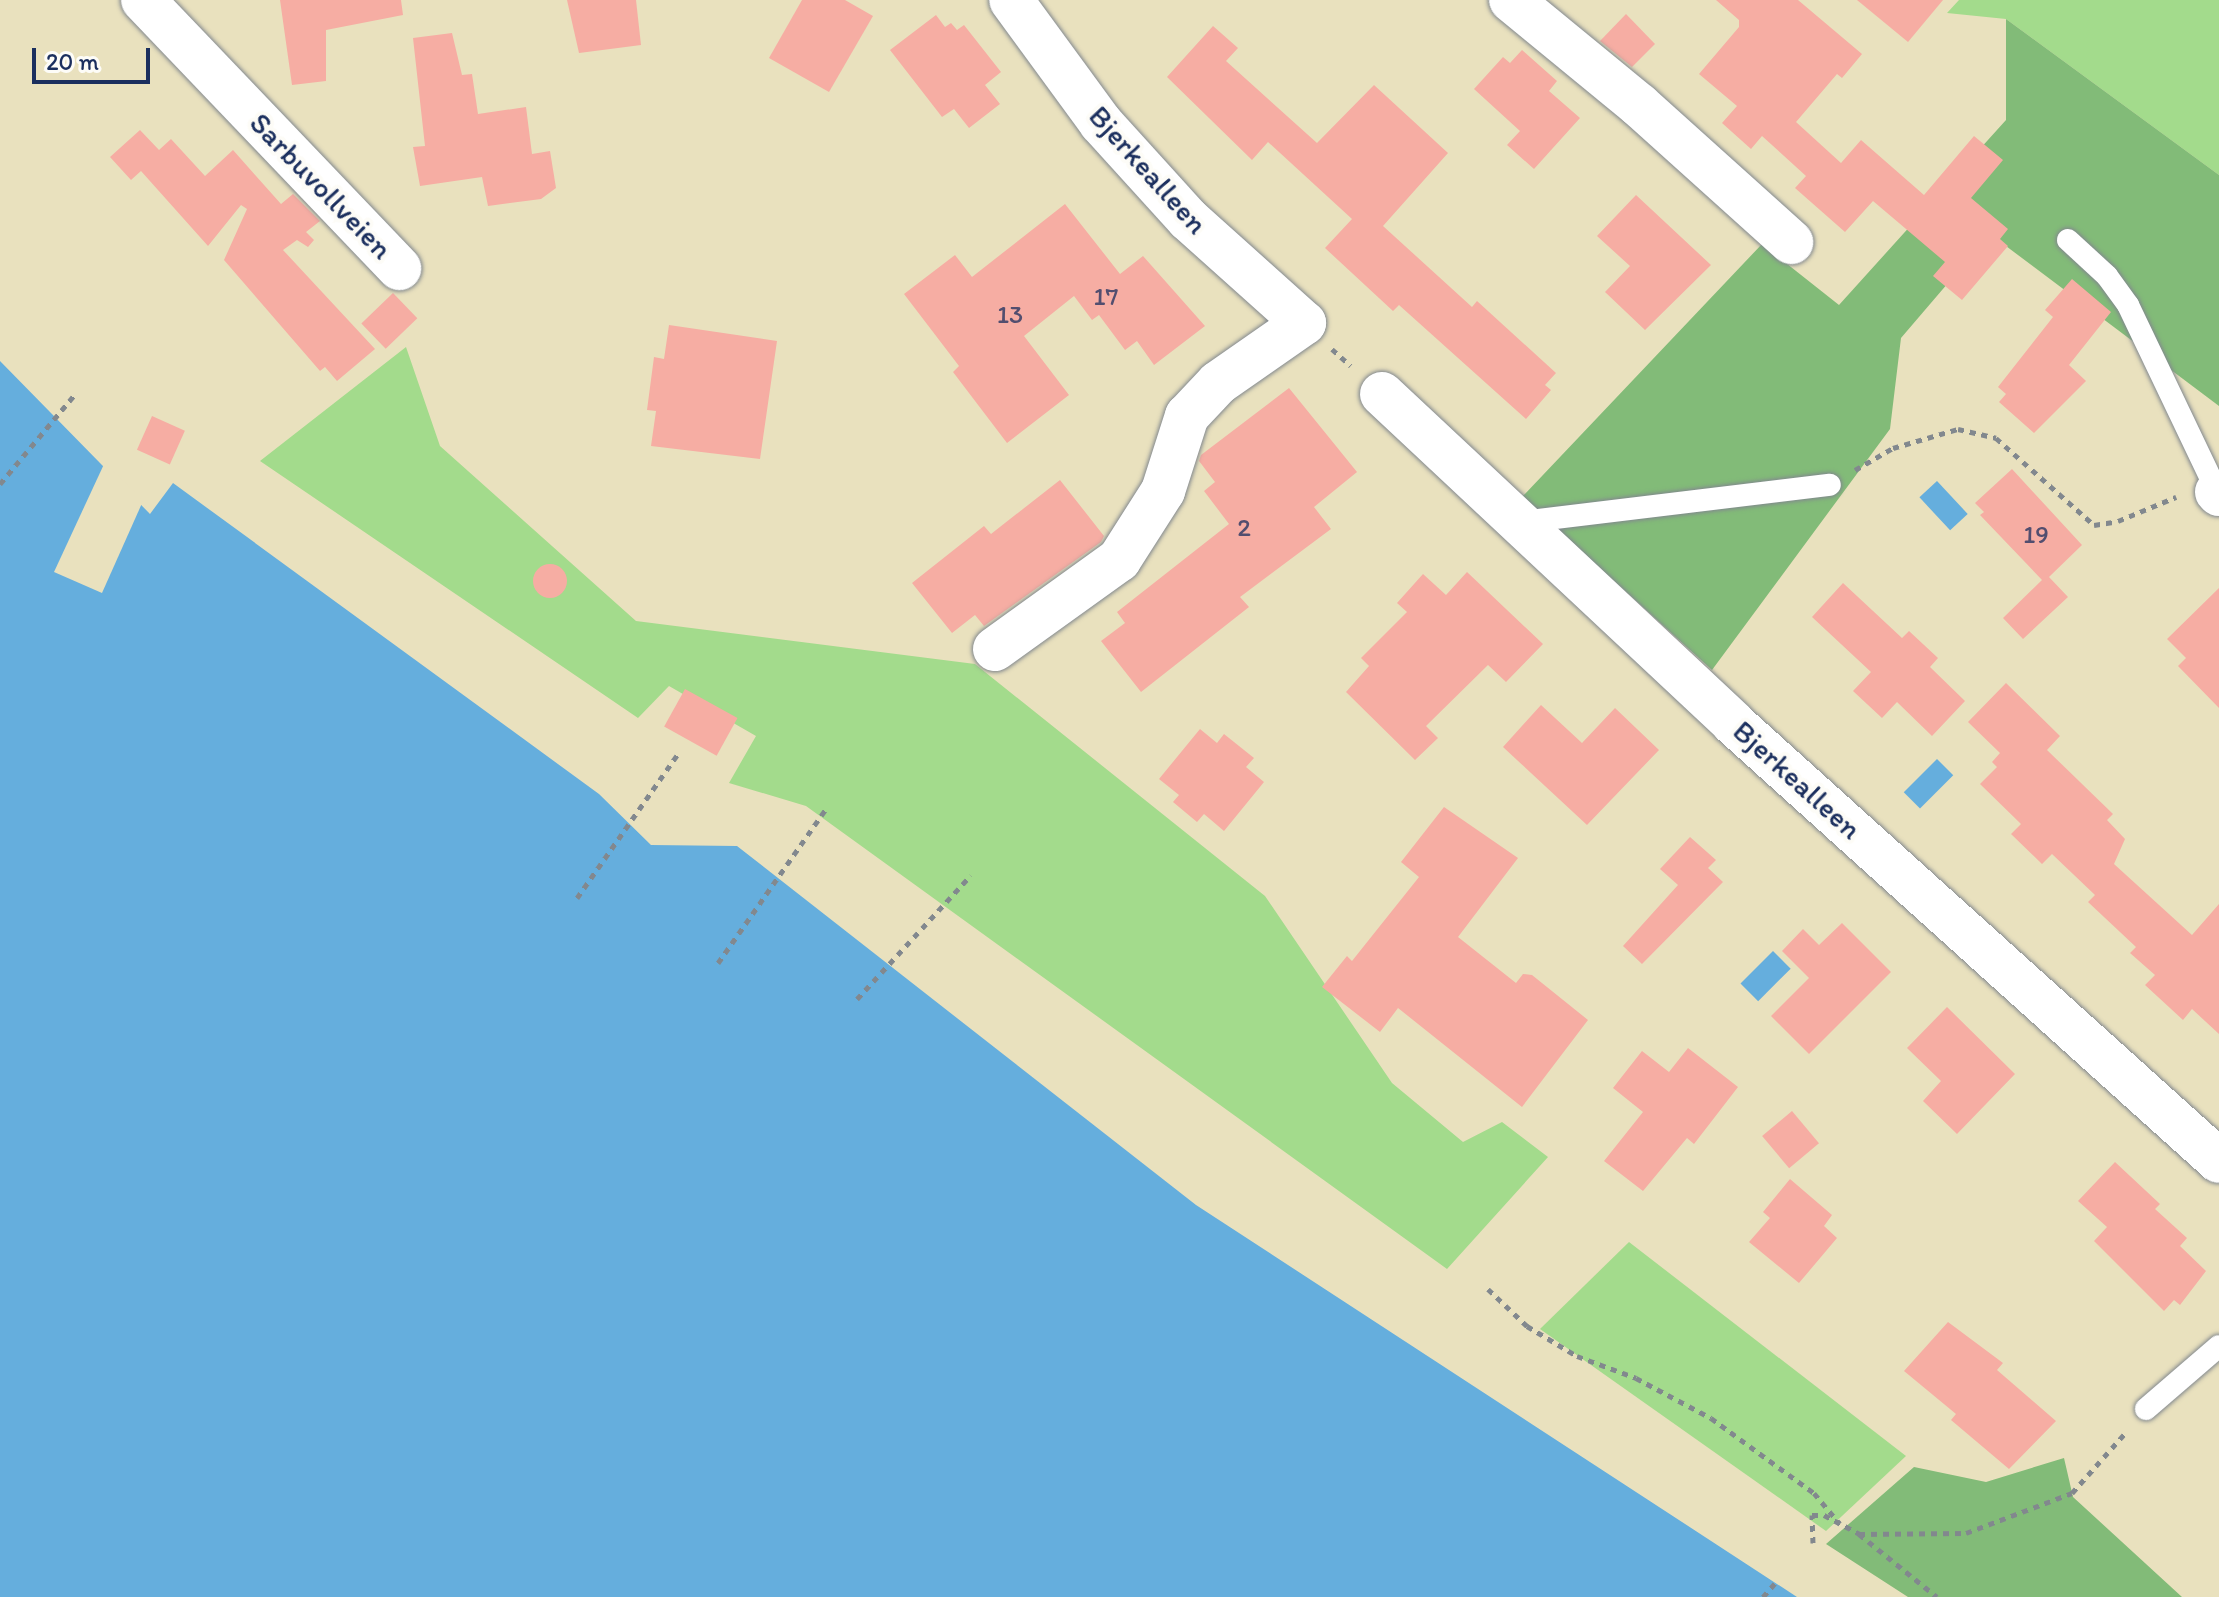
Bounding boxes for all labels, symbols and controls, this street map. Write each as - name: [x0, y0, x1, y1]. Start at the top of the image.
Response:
- scale bar: [36, 32, 154, 82]
- text: 20 m: [46, 47, 99, 76]
- street label: Bjerkealleen: [1081, 98, 1215, 242]
- street label: Sarbuvollveien: [242, 105, 400, 267]
- house number: 17: [1094, 281, 1118, 313]
- house number: 13: [997, 299, 1023, 331]
- house number: 2: [1237, 512, 1251, 544]
- house number: 19: [2023, 519, 2049, 551]
- street label: Bjerkealleen: [1725, 713, 1869, 847]

